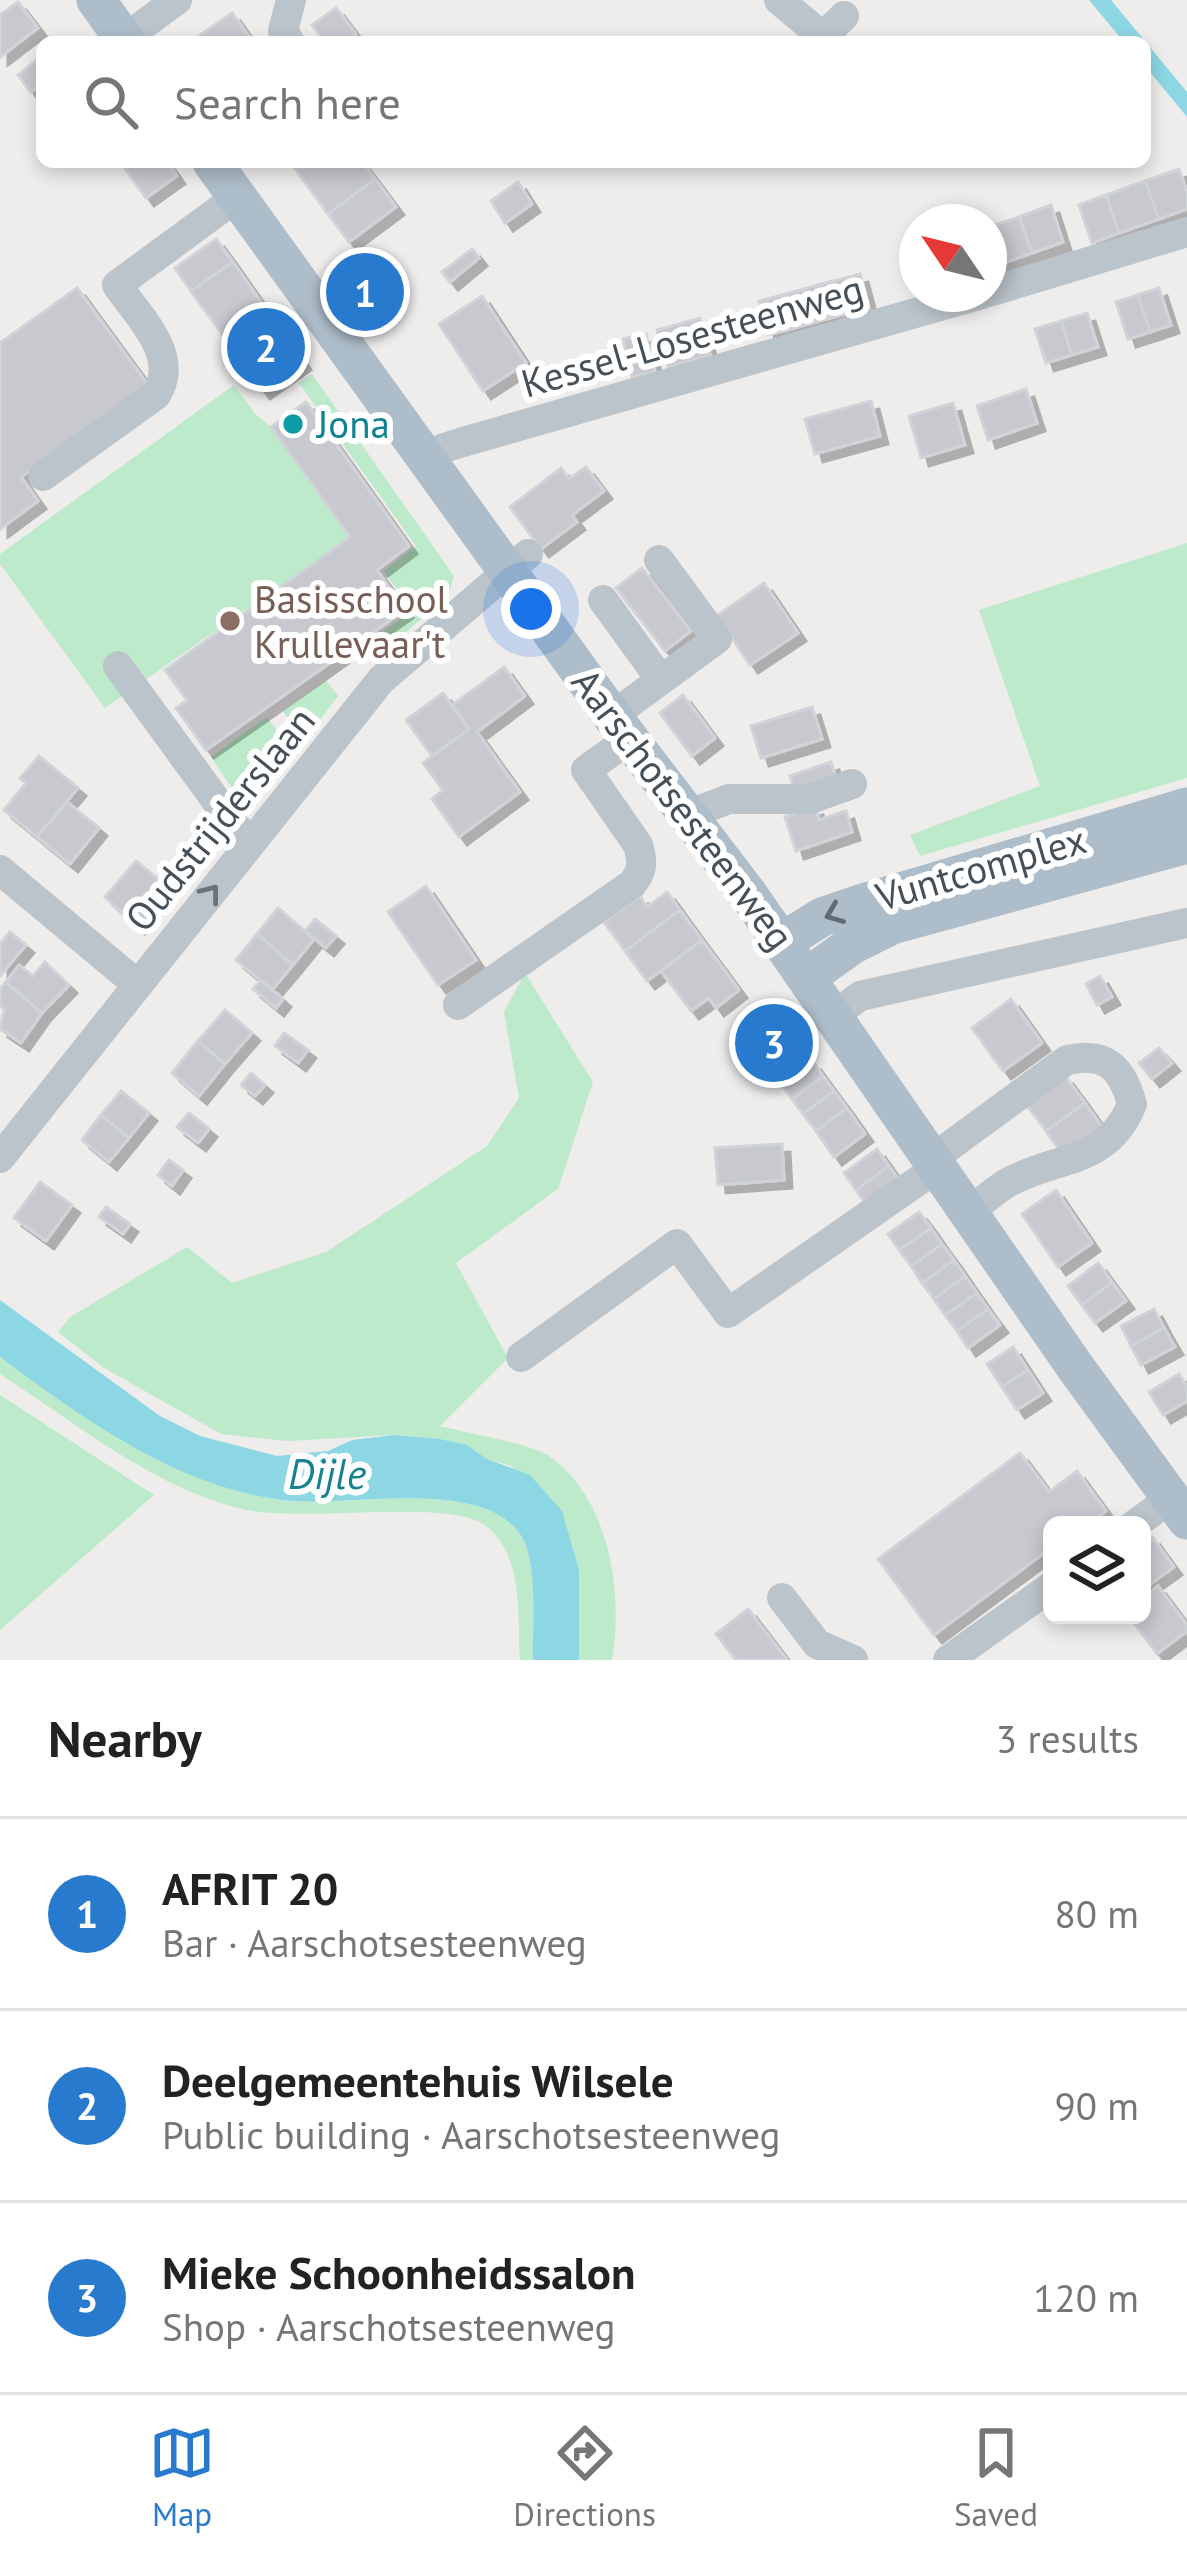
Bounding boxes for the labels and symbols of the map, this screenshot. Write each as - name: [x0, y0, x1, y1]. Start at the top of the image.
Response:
- north arrow: [899, 204, 1007, 312]
- pin: 1: [326, 247, 404, 337]
- street label: Kessel-Losesteenweg: [515, 262, 869, 409]
- pin: 2: [227, 302, 305, 392]
- place label: Jona: [315, 398, 390, 449]
- marker: Jona: [280, 411, 306, 437]
- place label: Basisschool Krullevaar't: [254, 573, 449, 669]
- your location: [501, 579, 561, 639]
- marker: Basisschool Krullevaar't: [217, 608, 243, 634]
- street label: Aarschotsesteenweg: [561, 658, 806, 960]
- street label: Oudstrijderslaan: [113, 696, 326, 941]
- street label: Vuntcomplex: [869, 813, 1092, 922]
- one-way arrow: [196, 885, 218, 907]
- one-way arrow: [825, 899, 846, 924]
- pin: 3: [735, 998, 813, 1088]
- water label: Dijle: [288, 1446, 367, 1501]

